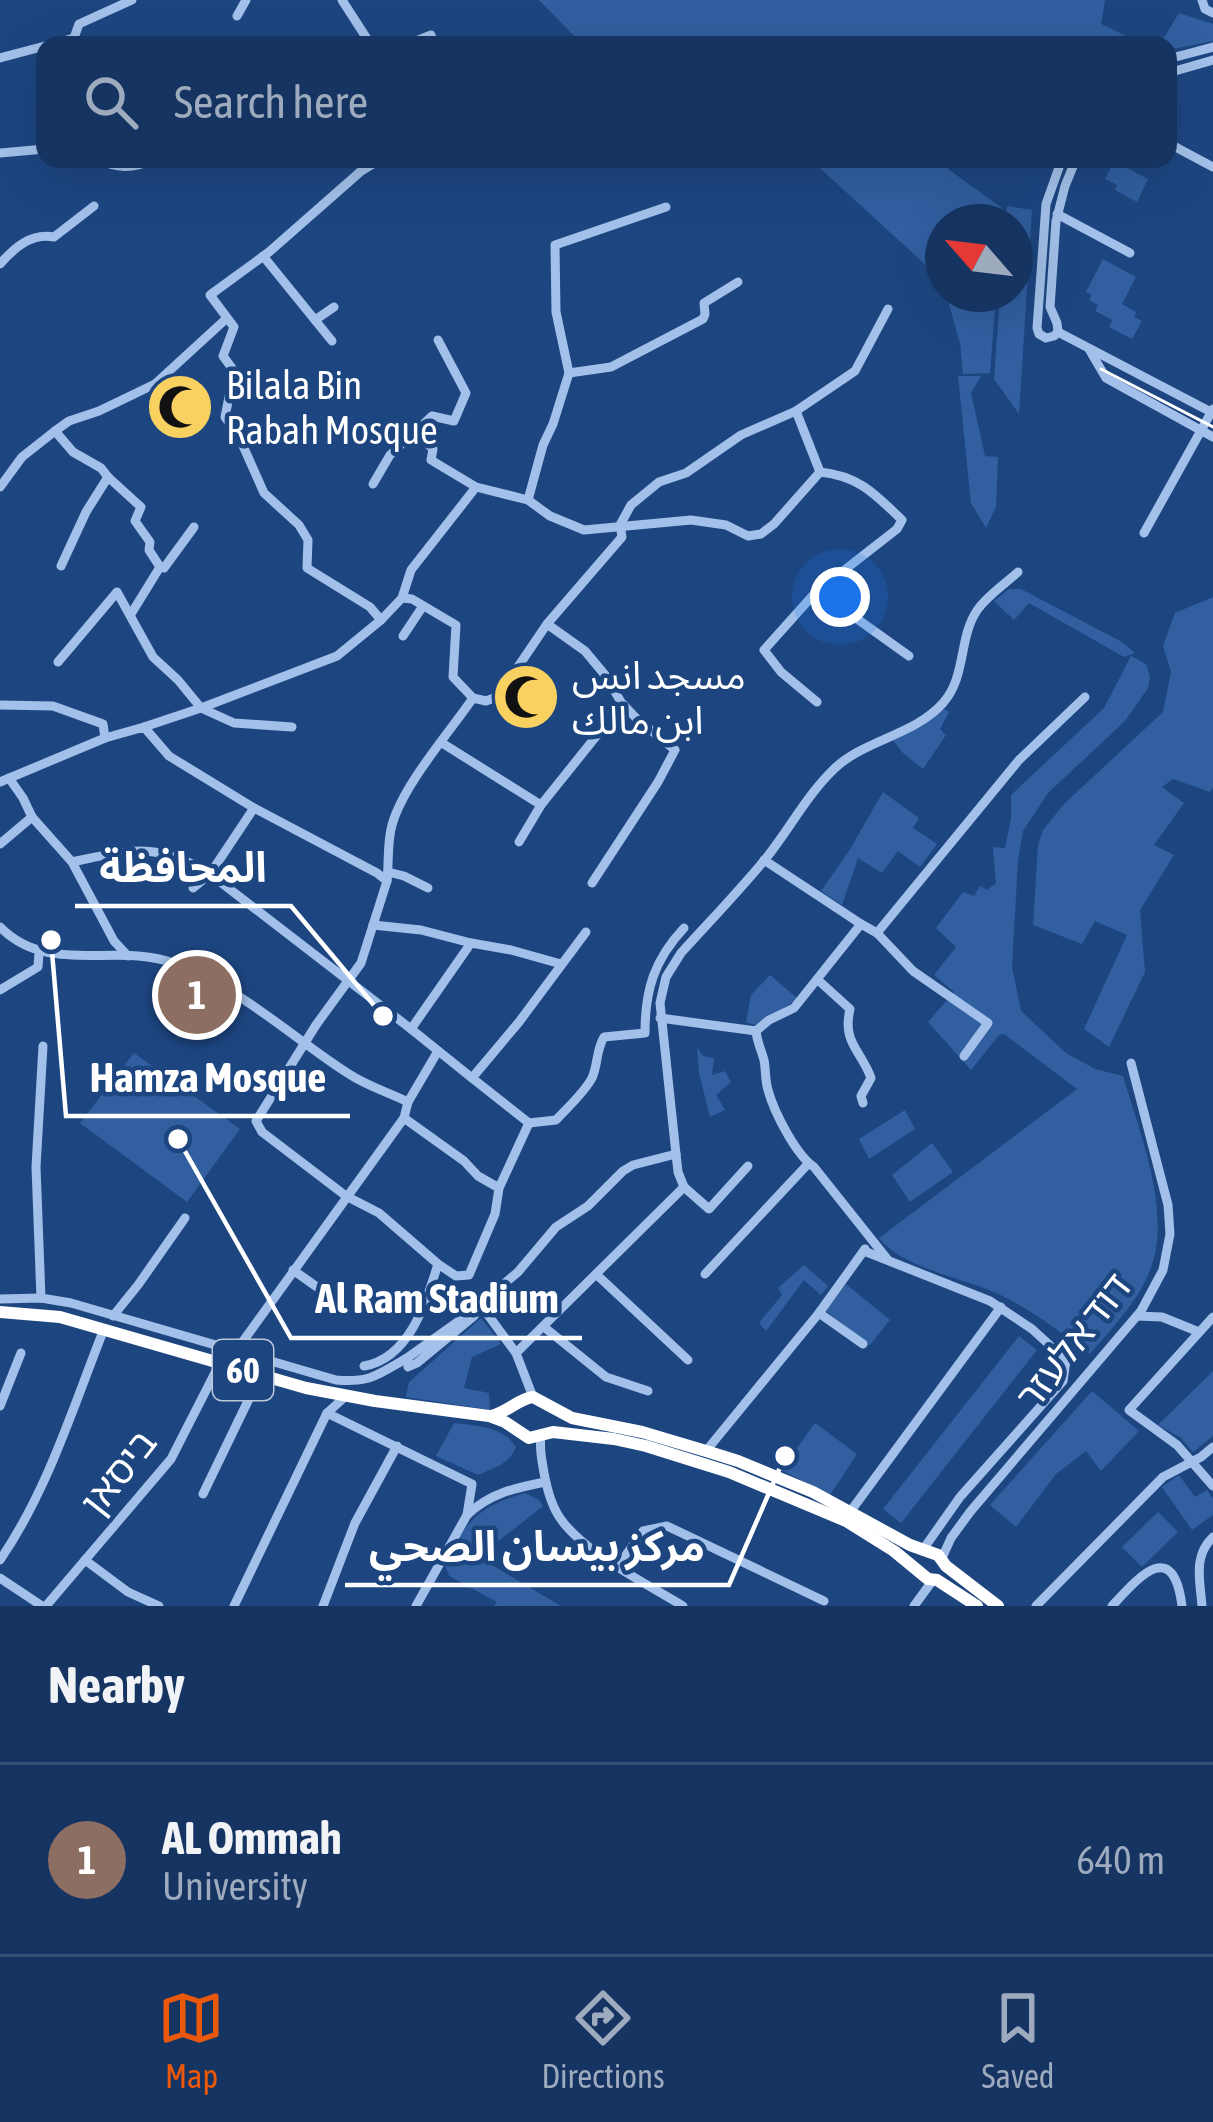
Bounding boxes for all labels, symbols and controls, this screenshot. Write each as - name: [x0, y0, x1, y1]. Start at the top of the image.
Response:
- search box: [36, 36, 1177, 168]
- icon: search: [78, 69, 144, 135]
- text: Search here: [174, 76, 368, 128]
- north arrow: [925, 204, 1033, 312]
- place label: Bilala Bin Rabah Mosque: [226, 363, 438, 452]
- mosque icon: Bilala Bin Rabah Mosque: [145, 372, 215, 442]
- your location: [810, 567, 870, 627]
- place label: مسجد انس ابن مالك: [572, 653, 746, 743]
- mosque icon: مسجد انس ابن مالك: [491, 662, 561, 732]
- callout: المحافظة: [75, 828, 291, 906]
- text: المحافظة: [99, 843, 267, 891]
- pin: 1: [158, 950, 236, 1040]
- callout: Hamza Mosque: [66, 1038, 350, 1116]
- text: Hamza Mosque: [90, 1053, 326, 1101]
- callout: Al Ram Stadium: [291, 1260, 582, 1338]
- street label: דוד אלעזר: [1006, 1264, 1140, 1418]
- text: Al Ram Stadium: [314, 1274, 559, 1322]
- road number: 60: [213, 1340, 273, 1400]
- street label: ביסאן: [71, 1421, 165, 1523]
- callout: مركز بيسان الصحي: [345, 1507, 729, 1585]
- text: مركز بيسان الصحي: [369, 1522, 705, 1581]
- text: Nearby: [48, 1655, 185, 1714]
- text: AL Ommah: [162, 1812, 341, 1864]
- text: 1: [78, 1838, 96, 1882]
- text: 640 m: [1077, 1838, 1165, 1882]
- text: University: [162, 1864, 308, 1908]
- tab: Map: [158, 1985, 224, 2095]
- tab: Directions: [541, 1985, 665, 2095]
- tab: Saved: [982, 1985, 1054, 2095]

